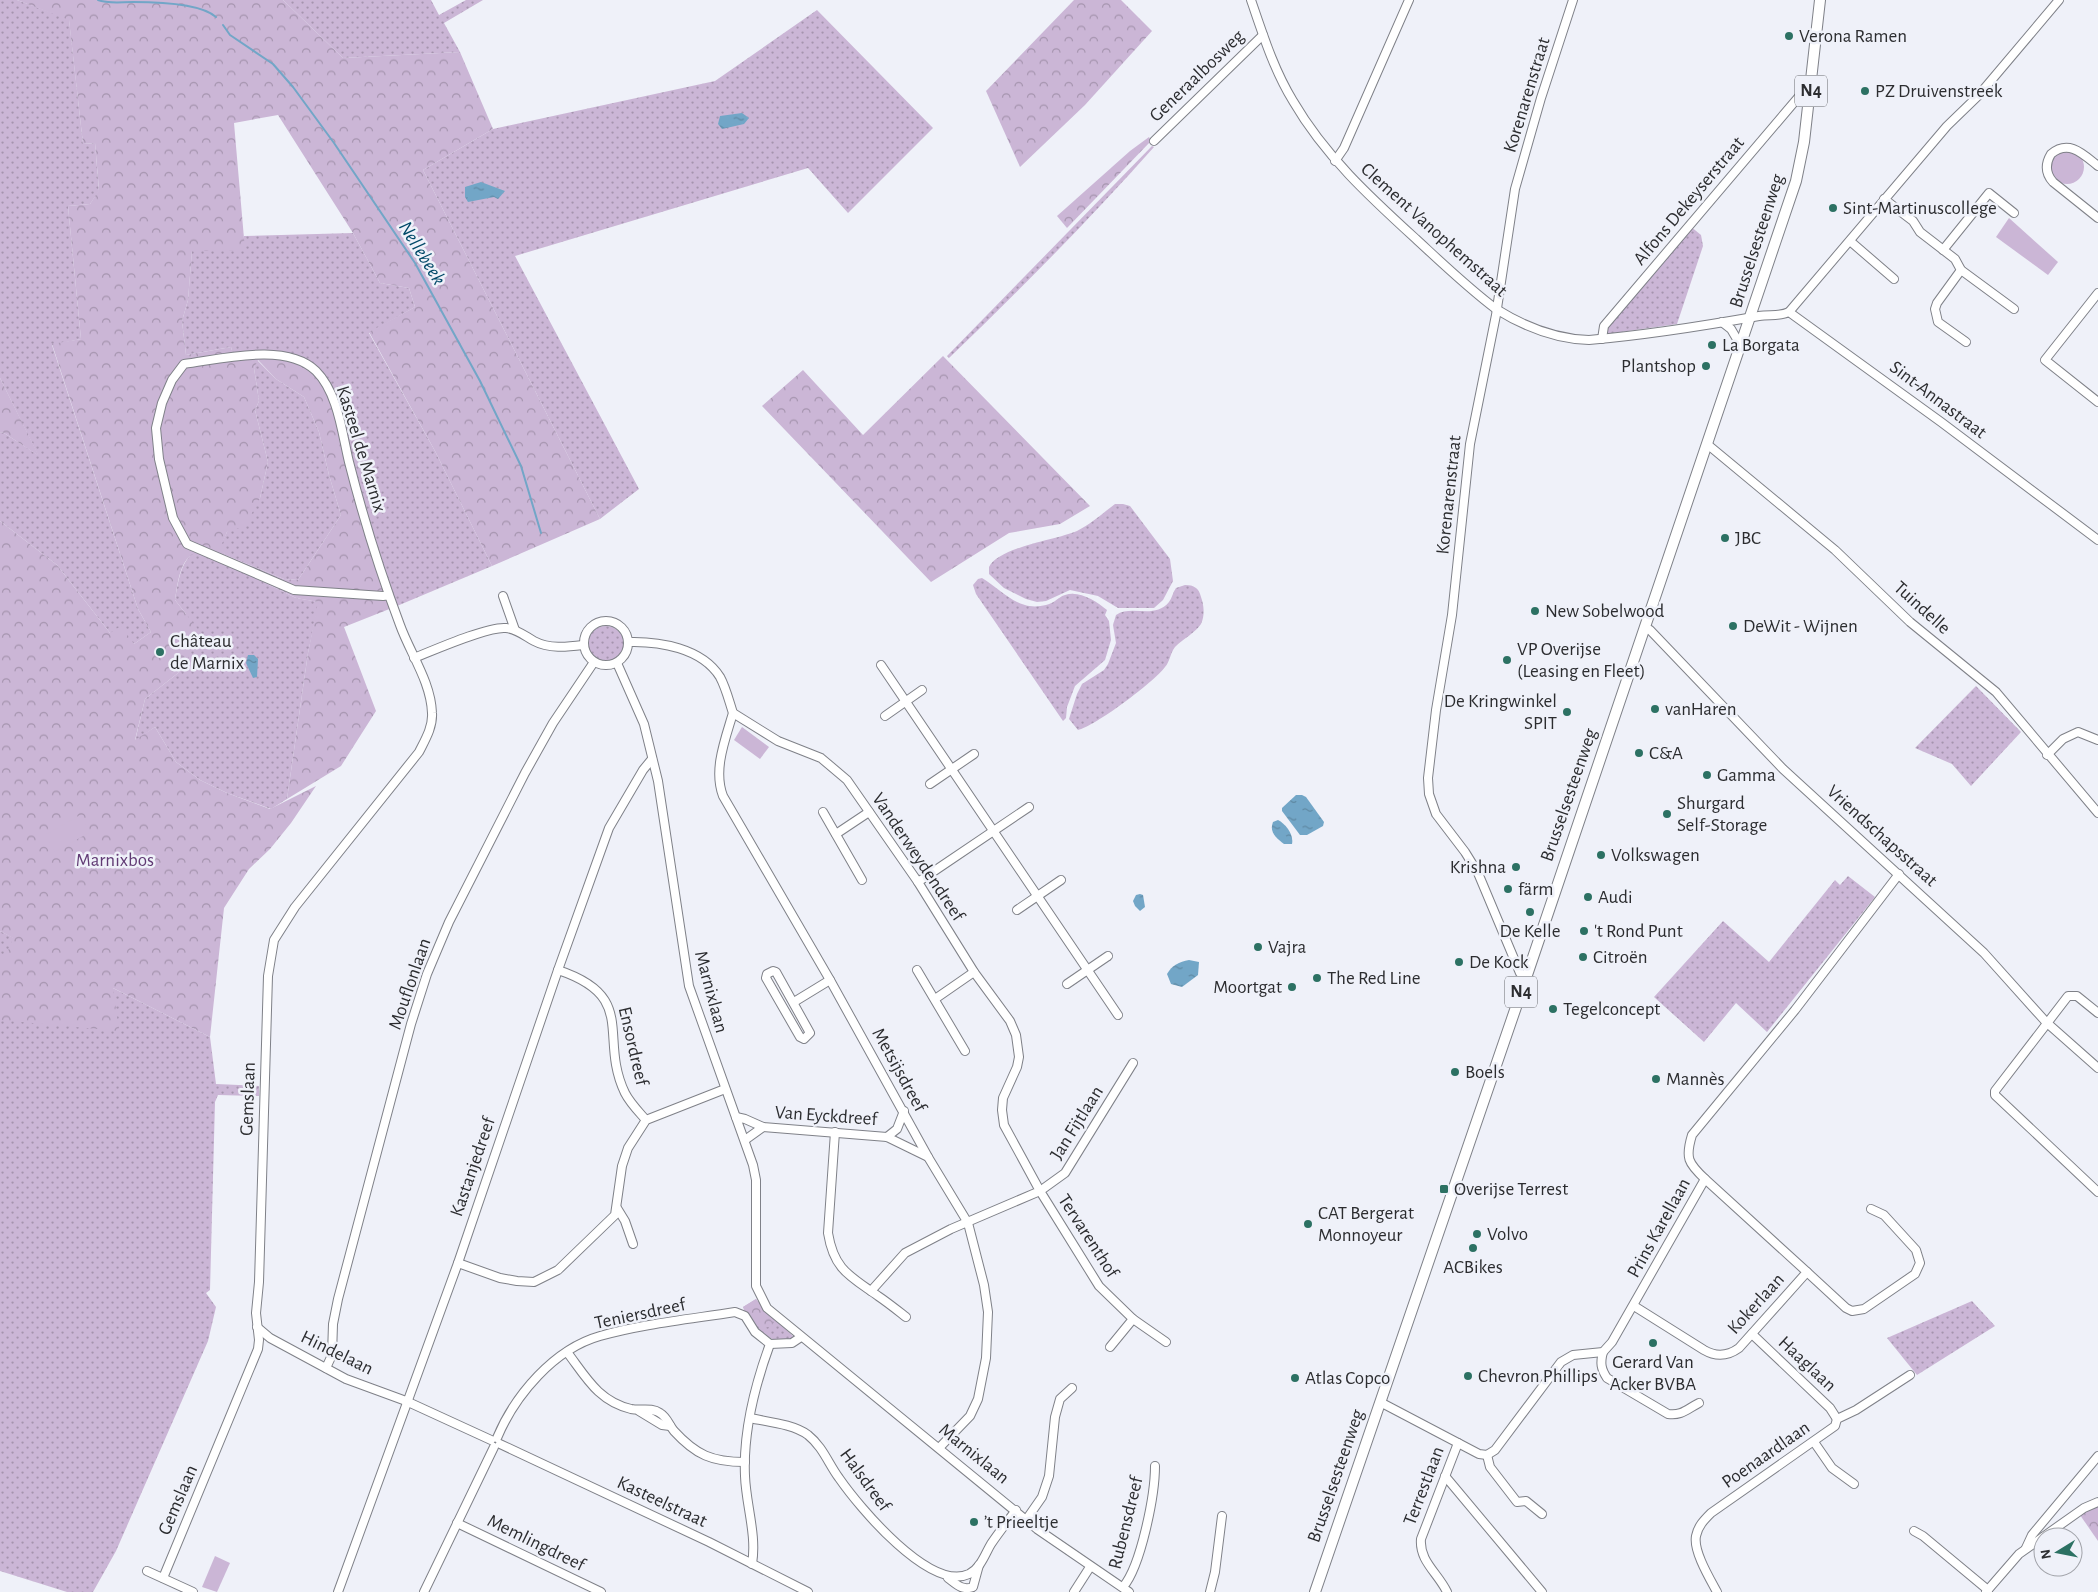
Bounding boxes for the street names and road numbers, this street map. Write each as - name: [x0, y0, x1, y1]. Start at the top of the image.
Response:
- street label: Generaalbosweg: [1146, 26, 1248, 126]
- street label: Korenarenstraat: [1500, 35, 1554, 155]
- road number: N4: [1795, 76, 1827, 106]
- street label: Alfons Dekeyserstraat: [1630, 133, 1748, 269]
- street label: Clement Vanophemstraat: [1357, 159, 1511, 301]
- street label: Brusselsesteenweg: [1726, 171, 1788, 310]
- street label: Sint-Annastraat: [1886, 358, 1990, 442]
- street label: Kasteel de Marnix: [333, 384, 389, 514]
- street label: Korenarenstraat: [1433, 434, 1465, 556]
- street label: Tuindelle: [1890, 578, 1954, 638]
- street label: Brusselsesteenweg: [1537, 725, 1601, 864]
- street label: Vriendschapsstraat: [1823, 782, 1941, 890]
- street label: Vanderweydendreef: [868, 790, 968, 925]
- street label: Mouflonlaan: [386, 936, 434, 1032]
- street label: Marnixlaan: [691, 949, 731, 1035]
- road number: N4: [1505, 976, 1537, 1008]
- street label: Ensordreef: [615, 1005, 652, 1088]
- street label: Metsijsdreef: [868, 1025, 930, 1116]
- street label: Gemslaan: [237, 1062, 259, 1136]
- street label: Jan Fijtlaan: [1047, 1083, 1107, 1163]
- street label: Van Eyckdreef: [774, 1103, 879, 1129]
- street label: Kastanjedreef: [447, 1114, 499, 1219]
- street label: Prins Karellaan: [1624, 1175, 1694, 1281]
- street label: Tervarenthof: [1054, 1191, 1122, 1282]
- street label: Kokerlaan: [1724, 1270, 1788, 1338]
- street label: Teniersdreef: [593, 1295, 688, 1333]
- street label: Hindelaan: [298, 1327, 376, 1379]
- street label: Haaglaan: [1774, 1333, 1840, 1395]
- street label: Brusselsesteenweg: [1304, 1406, 1368, 1545]
- street label: Poenaardlaan: [1719, 1418, 1813, 1492]
- street label: Marnixlaan: [935, 1420, 1013, 1488]
- street label: Terrestlaan: [1400, 1444, 1448, 1528]
- street label: Halsdreef: [836, 1445, 895, 1516]
- street label: Gemslaan: [155, 1462, 201, 1538]
- street label: Kasteelstraat: [614, 1473, 710, 1531]
- street label: Rubensdreef: [1105, 1474, 1147, 1571]
- street label: Memlingdreef: [484, 1511, 589, 1575]

